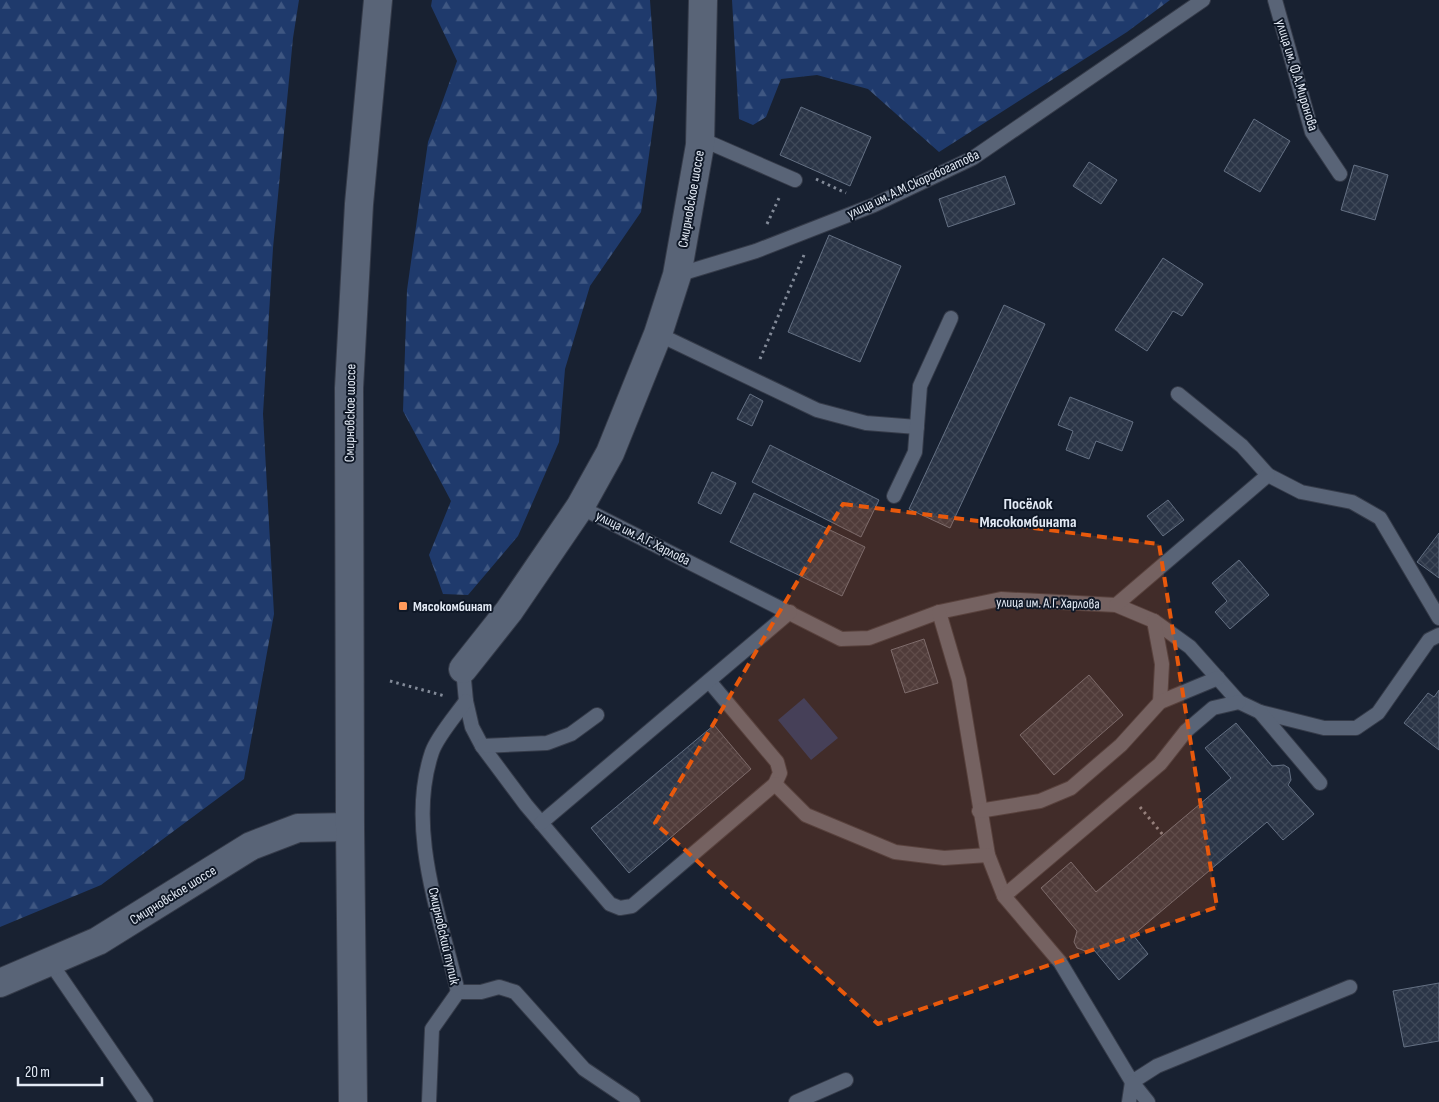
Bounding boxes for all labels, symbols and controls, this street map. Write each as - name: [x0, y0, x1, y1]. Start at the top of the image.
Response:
- street label: улица им. Ф.А.Миронова: [1272, 17, 1322, 133]
- street label: улица им. А.М.Скоробогатова: [844, 146, 982, 222]
- street label: Смирновское шоссе: [674, 149, 708, 249]
- street label: Смирновское шоссе: [341, 364, 359, 462]
- district label: Посёлок Мясокомбината: [980, 495, 1076, 532]
- street label: улица им. А.Г. Харлова: [593, 507, 693, 569]
- street label: улица им. А.Г. Харлова: [996, 594, 1100, 612]
- place label: Мясокомбинат: [413, 598, 492, 615]
- marker: Мясокомбинат: [397, 600, 409, 612]
- street label: Смирновское шоссе: [127, 862, 219, 928]
- street label: Смирновский тупик: [425, 886, 464, 987]
- scale bar: [18, 1054, 101, 1086]
- text: 20 m: [25, 1063, 50, 1082]

